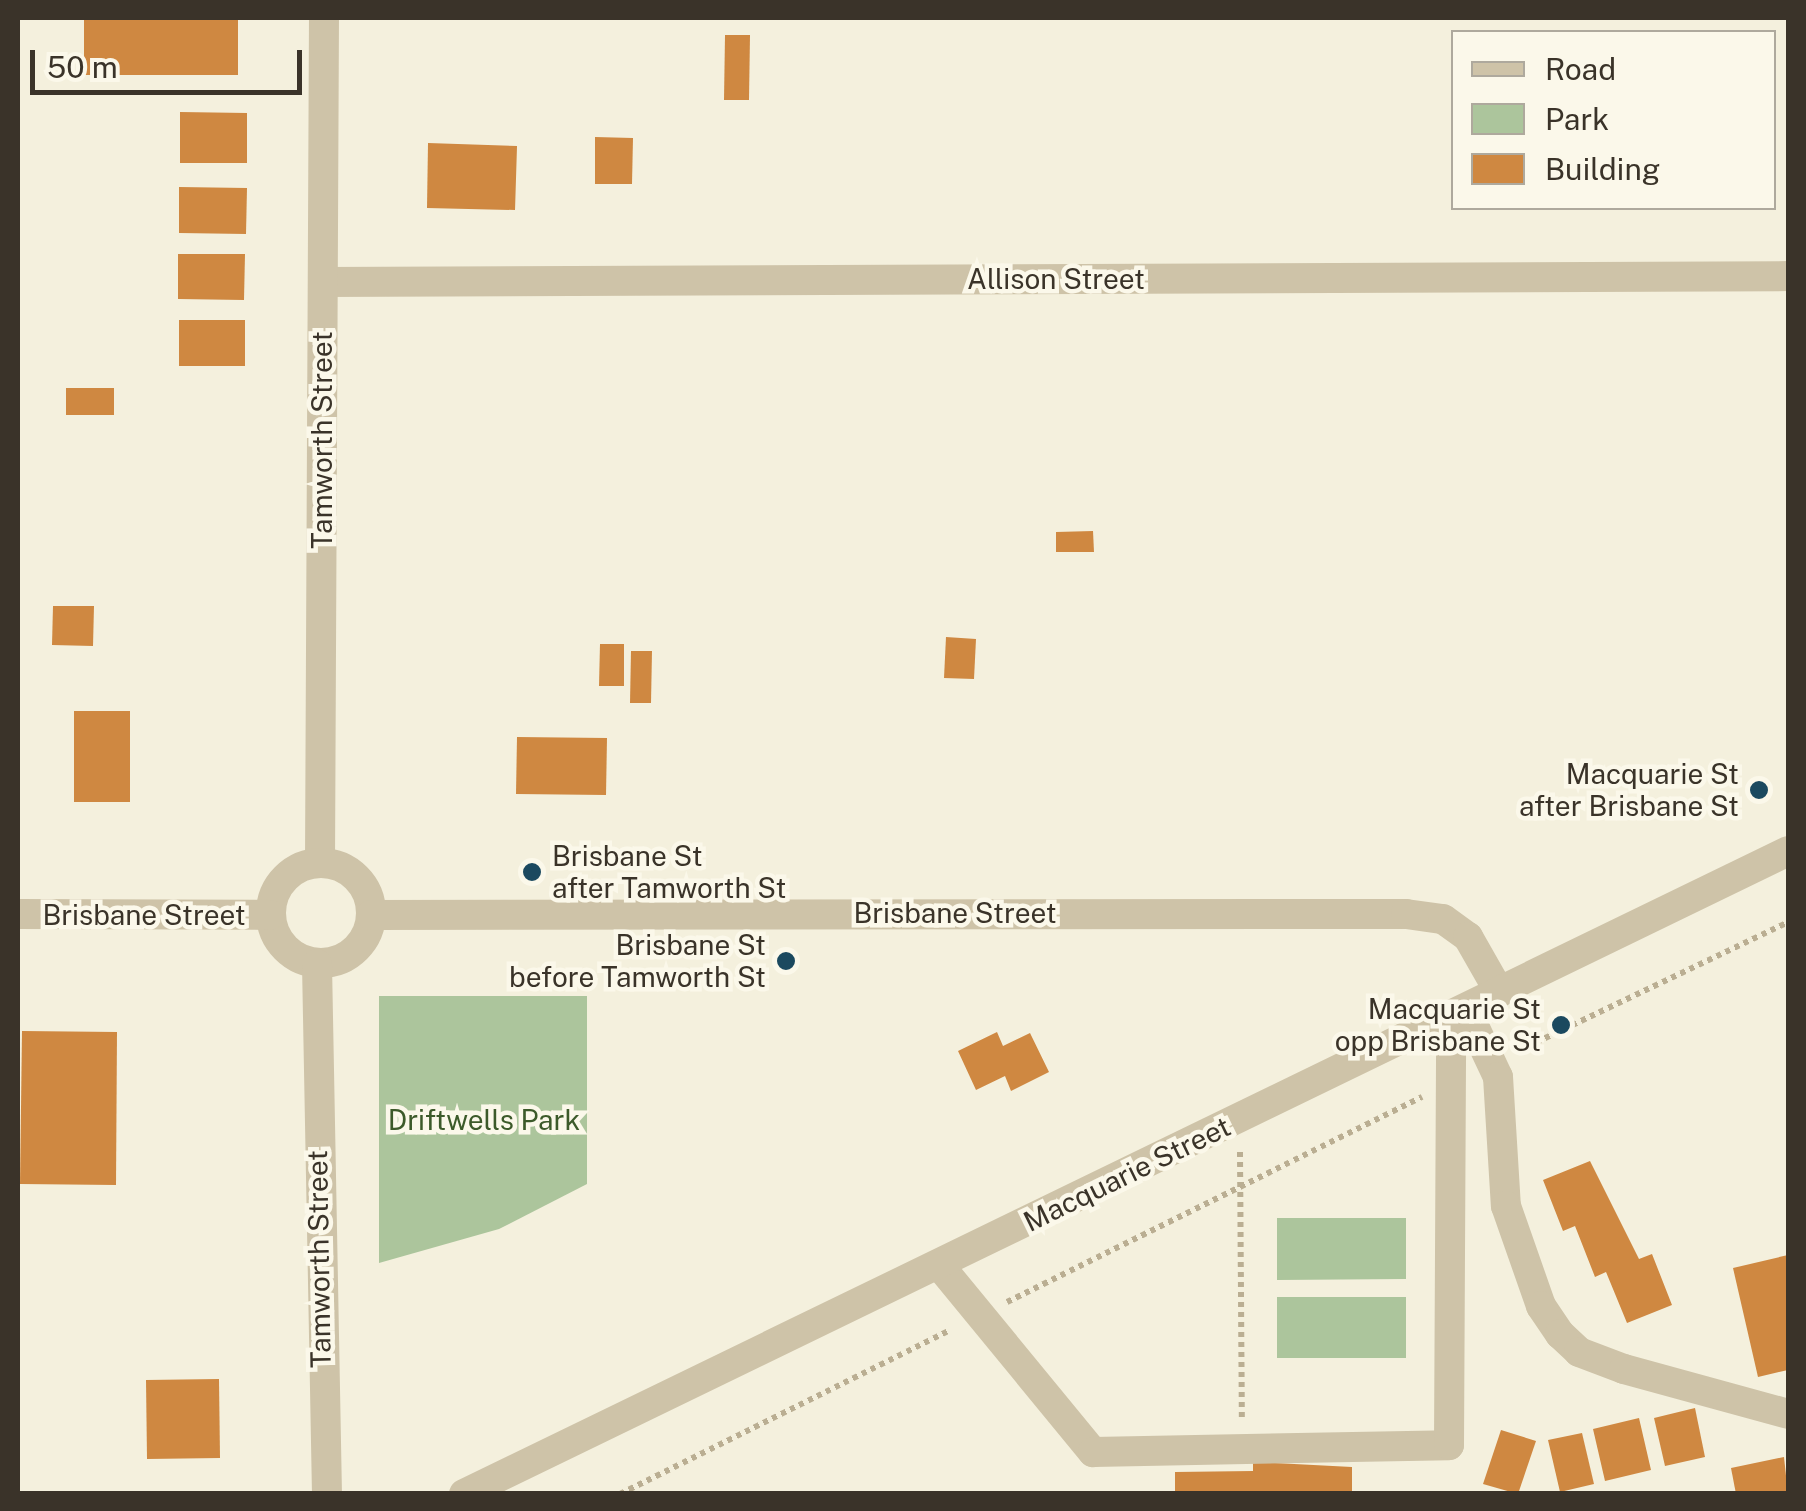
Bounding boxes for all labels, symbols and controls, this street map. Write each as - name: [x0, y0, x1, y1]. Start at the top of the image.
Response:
- scale bar: [35, 30, 308, 92]
- legend: [1451, 30, 1776, 210]
- text: 50 m: [47, 49, 118, 85]
- text: Road: [1545, 51, 1616, 87]
- text: Park: [1545, 101, 1609, 137]
- text: Building: [1545, 151, 1660, 187]
- street label: Allison Street: [967, 262, 1145, 296]
- street label: Tamworth Street: [305, 331, 339, 549]
- place label: Macquarie St after Brisbane St: [1519, 757, 1739, 823]
- marker: Macquarie St after Brisbane St: [1748, 779, 1770, 801]
- place label: Brisbane St after Tamworth St: [552, 839, 786, 905]
- marker: Brisbane St after Tamworth St: [521, 861, 543, 883]
- street label: Brisbane Street: [853, 896, 1057, 930]
- street label: Brisbane Street: [42, 898, 246, 932]
- place label: Brisbane St before Tamworth St: [509, 928, 766, 994]
- marker: Brisbane St before Tamworth St: [775, 950, 797, 972]
- place label: Macquarie St opp Brisbane St: [1334, 992, 1541, 1058]
- marker: Macquarie St opp Brisbane St: [1550, 1014, 1572, 1036]
- park label: Driftwells Park: [388, 1103, 580, 1137]
- street label: Macquarie Street: [1018, 1109, 1236, 1239]
- street label: Tamworth Street: [300, 1150, 338, 1368]

